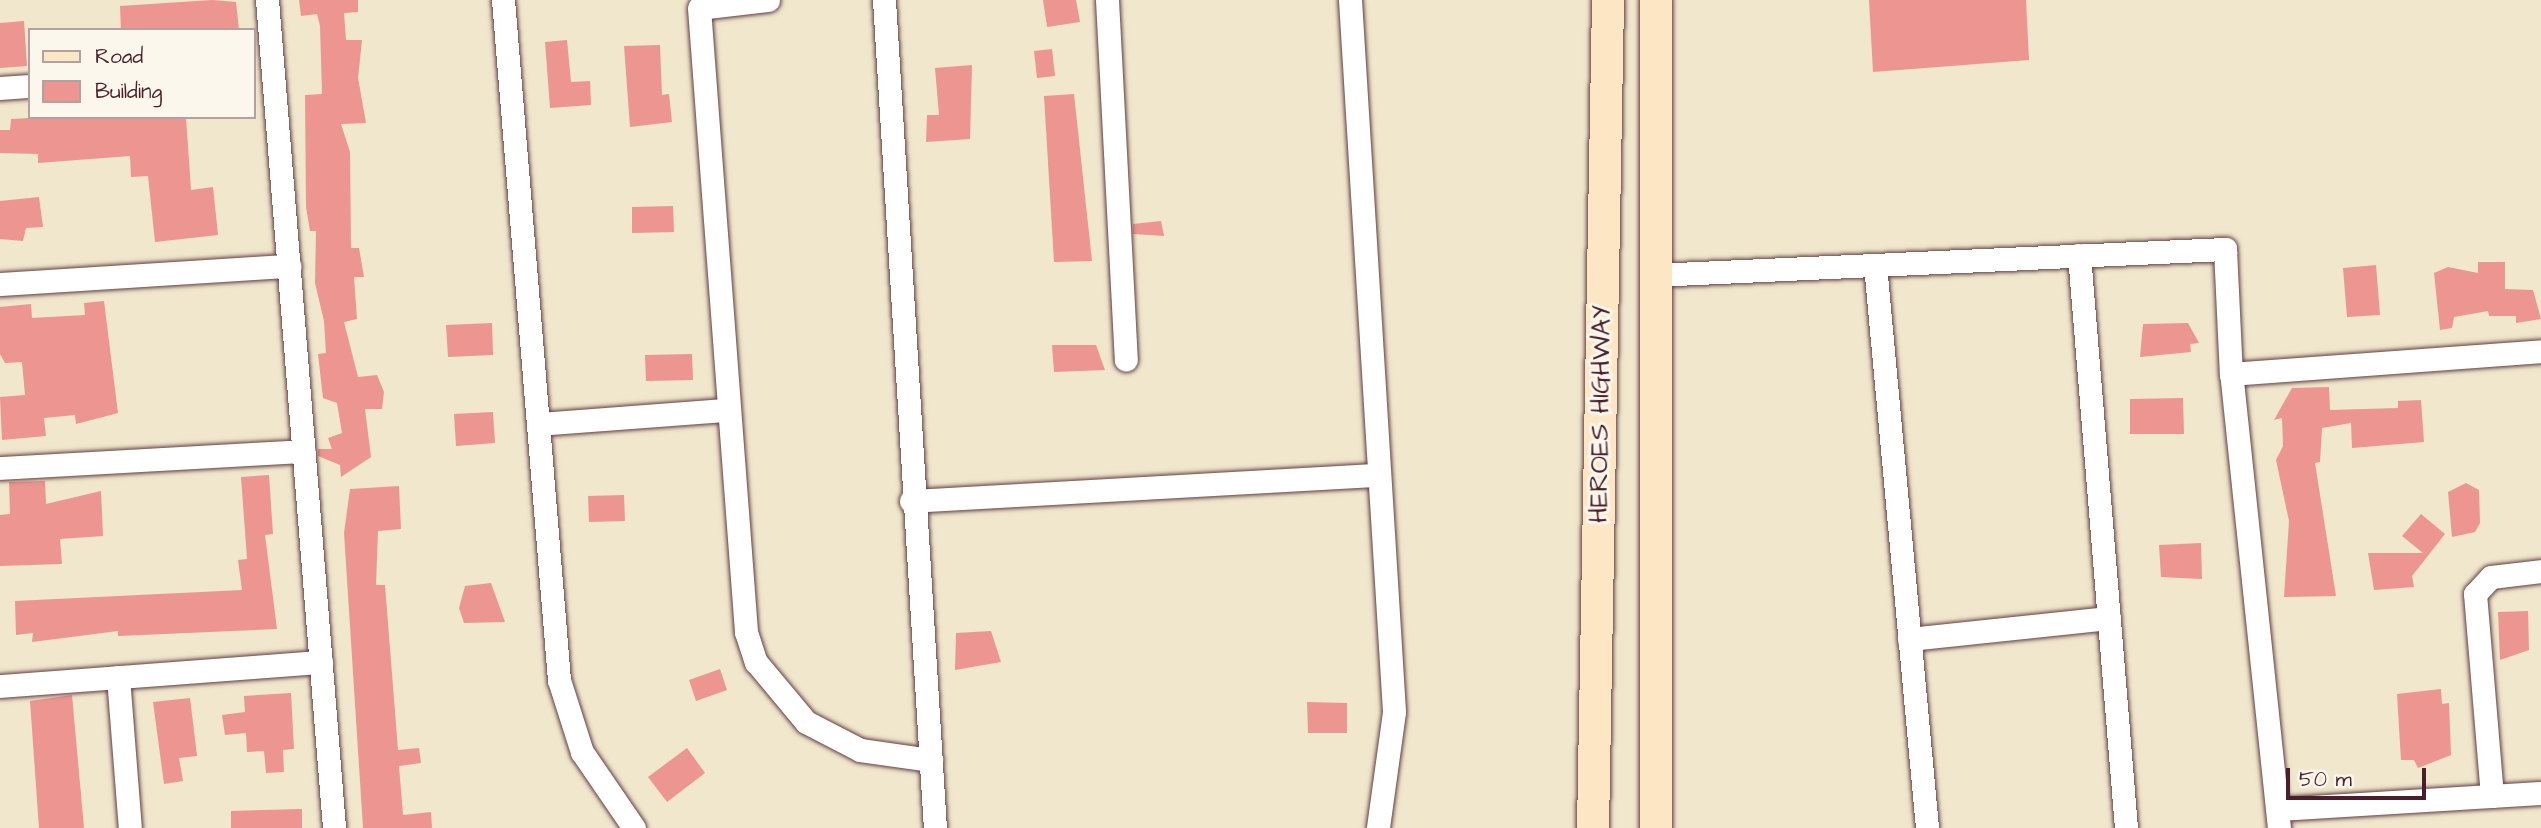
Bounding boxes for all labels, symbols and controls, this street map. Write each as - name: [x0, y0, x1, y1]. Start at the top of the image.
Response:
- legend: [28, 28, 256, 119]
- text: Road: [95, 42, 143, 71]
- text: Building: [95, 77, 162, 106]
- street label: HEROES HIGHWAY: [1584, 305, 1618, 523]
- scale bar: [2289, 754, 2429, 798]
- text: 50 m: [2299, 765, 2352, 794]

